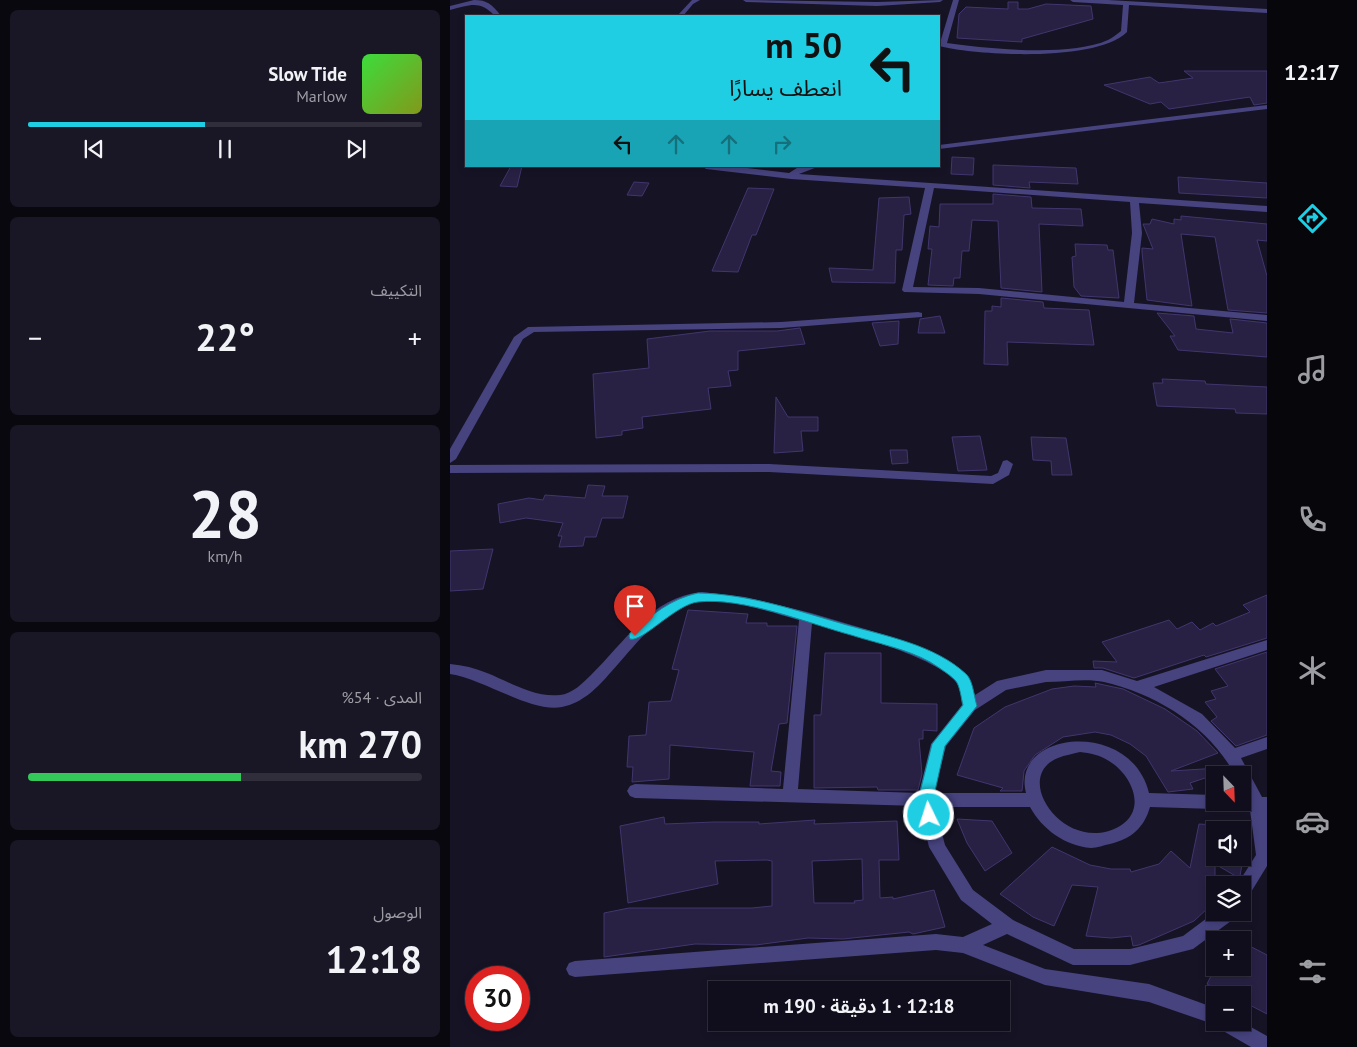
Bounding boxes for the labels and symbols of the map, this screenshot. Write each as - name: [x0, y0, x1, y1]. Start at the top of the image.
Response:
- pin: [614, 585, 656, 636]
- north arrow: [1206, 766, 1251, 811]
- position arrow: [902, 788, 954, 840]
- speed limit sign: 30: [465, 966, 530, 1031]

